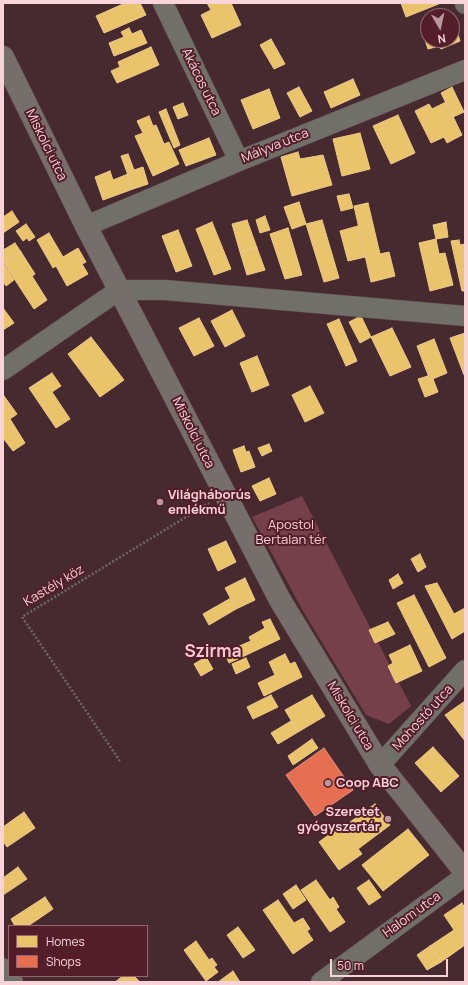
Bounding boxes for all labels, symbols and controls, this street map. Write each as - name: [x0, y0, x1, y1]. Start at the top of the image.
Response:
- north arrow: [420, 8, 460, 48]
- text: N: [437, 31, 447, 47]
- street label: Akácos utca: [178, 46, 224, 118]
- street label: Miskolci utca: [22, 107, 70, 183]
- street label: Mályva utca: [239, 125, 311, 167]
- street label: Miskolci utca: [168, 395, 218, 471]
- place label: Világháborús emlékmű: [168, 487, 251, 518]
- marker: Világháborús emlékmű: [155, 497, 165, 507]
- park label: Apostol Bertalan tér: [256, 517, 326, 548]
- street label: Kastély köz: [21, 562, 87, 610]
- district label: Szirma: [185, 642, 241, 662]
- street label: Miskolci utca: [323, 679, 377, 753]
- street label: Mohostó utca: [389, 682, 457, 754]
- place label: Coop ABC: [336, 775, 399, 791]
- marker: Coop ABC: [323, 778, 333, 788]
- place label: Szeretet gyógyszertár: [297, 804, 380, 835]
- marker: Szeretet gyógyszertár: [383, 814, 393, 824]
- street label: Halom utca: [380, 889, 444, 941]
- legend: [8, 925, 148, 977]
- text: Homes: [46, 933, 85, 950]
- scale bar: [332, 951, 450, 977]
- text: Shops: [46, 953, 81, 970]
- text: 50 m: [337, 957, 364, 974]

